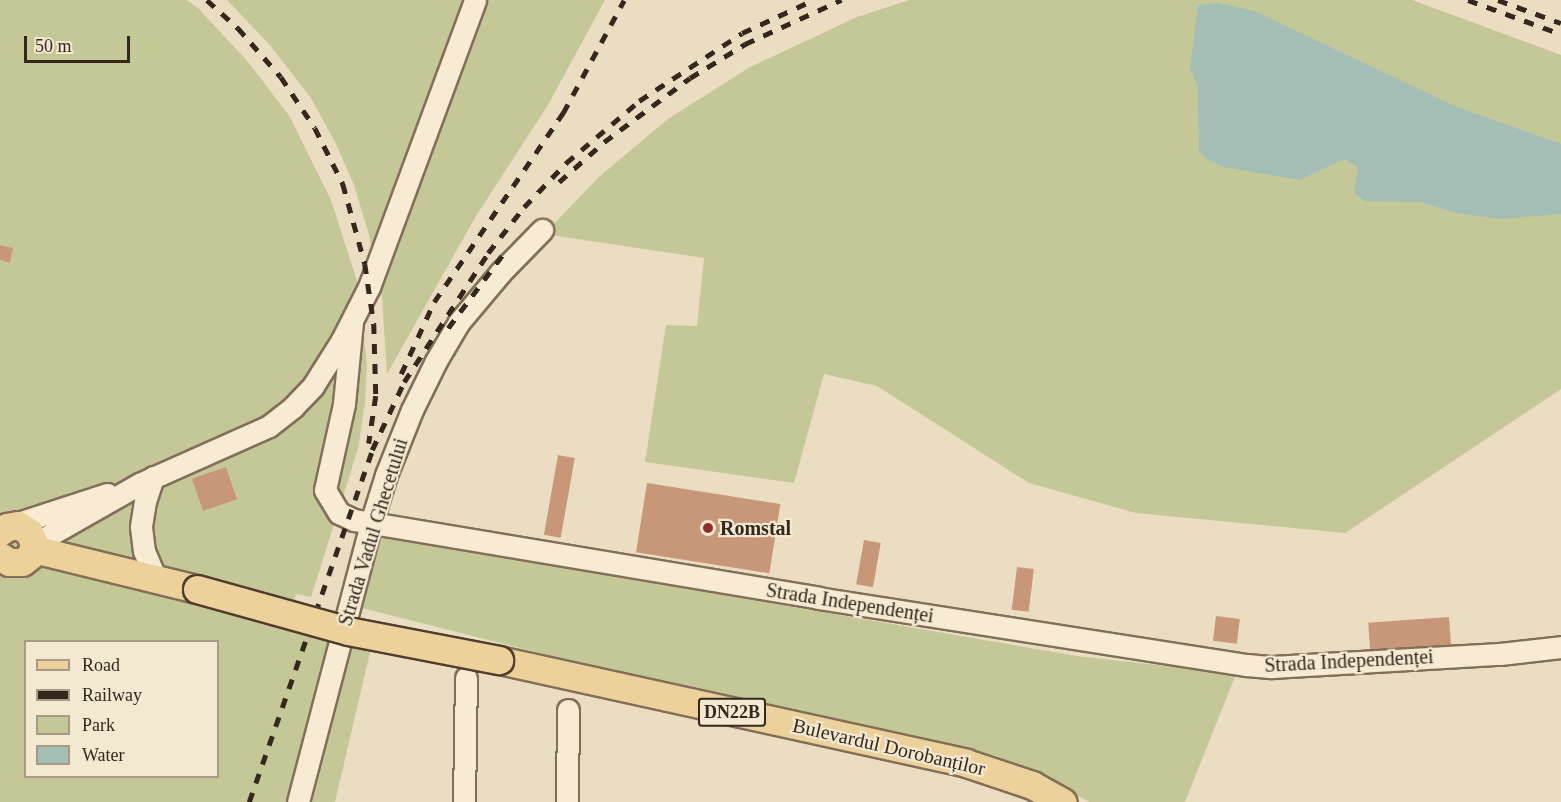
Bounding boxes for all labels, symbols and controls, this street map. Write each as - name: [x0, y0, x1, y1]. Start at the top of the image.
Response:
- scale bar: [27, 24, 134, 62]
- text: 50 m: [35, 36, 72, 56]
- street label: Strada Vadul Ghecetului: [333, 435, 413, 629]
- place label: Romstal: [720, 516, 791, 540]
- marker: Romstal: [701, 521, 715, 535]
- street label: Strada Independenței: [764, 578, 936, 628]
- legend: [24, 640, 219, 778]
- street label: Strada Independenței: [1264, 645, 1434, 677]
- text: Road: [82, 655, 120, 675]
- text: Railway: [82, 685, 142, 705]
- road number: DN22B: [698, 697, 766, 727]
- street label: Bulevardul Dorobanților: [790, 713, 988, 781]
- text: Park: [82, 715, 115, 735]
- text: Water: [82, 745, 125, 765]

